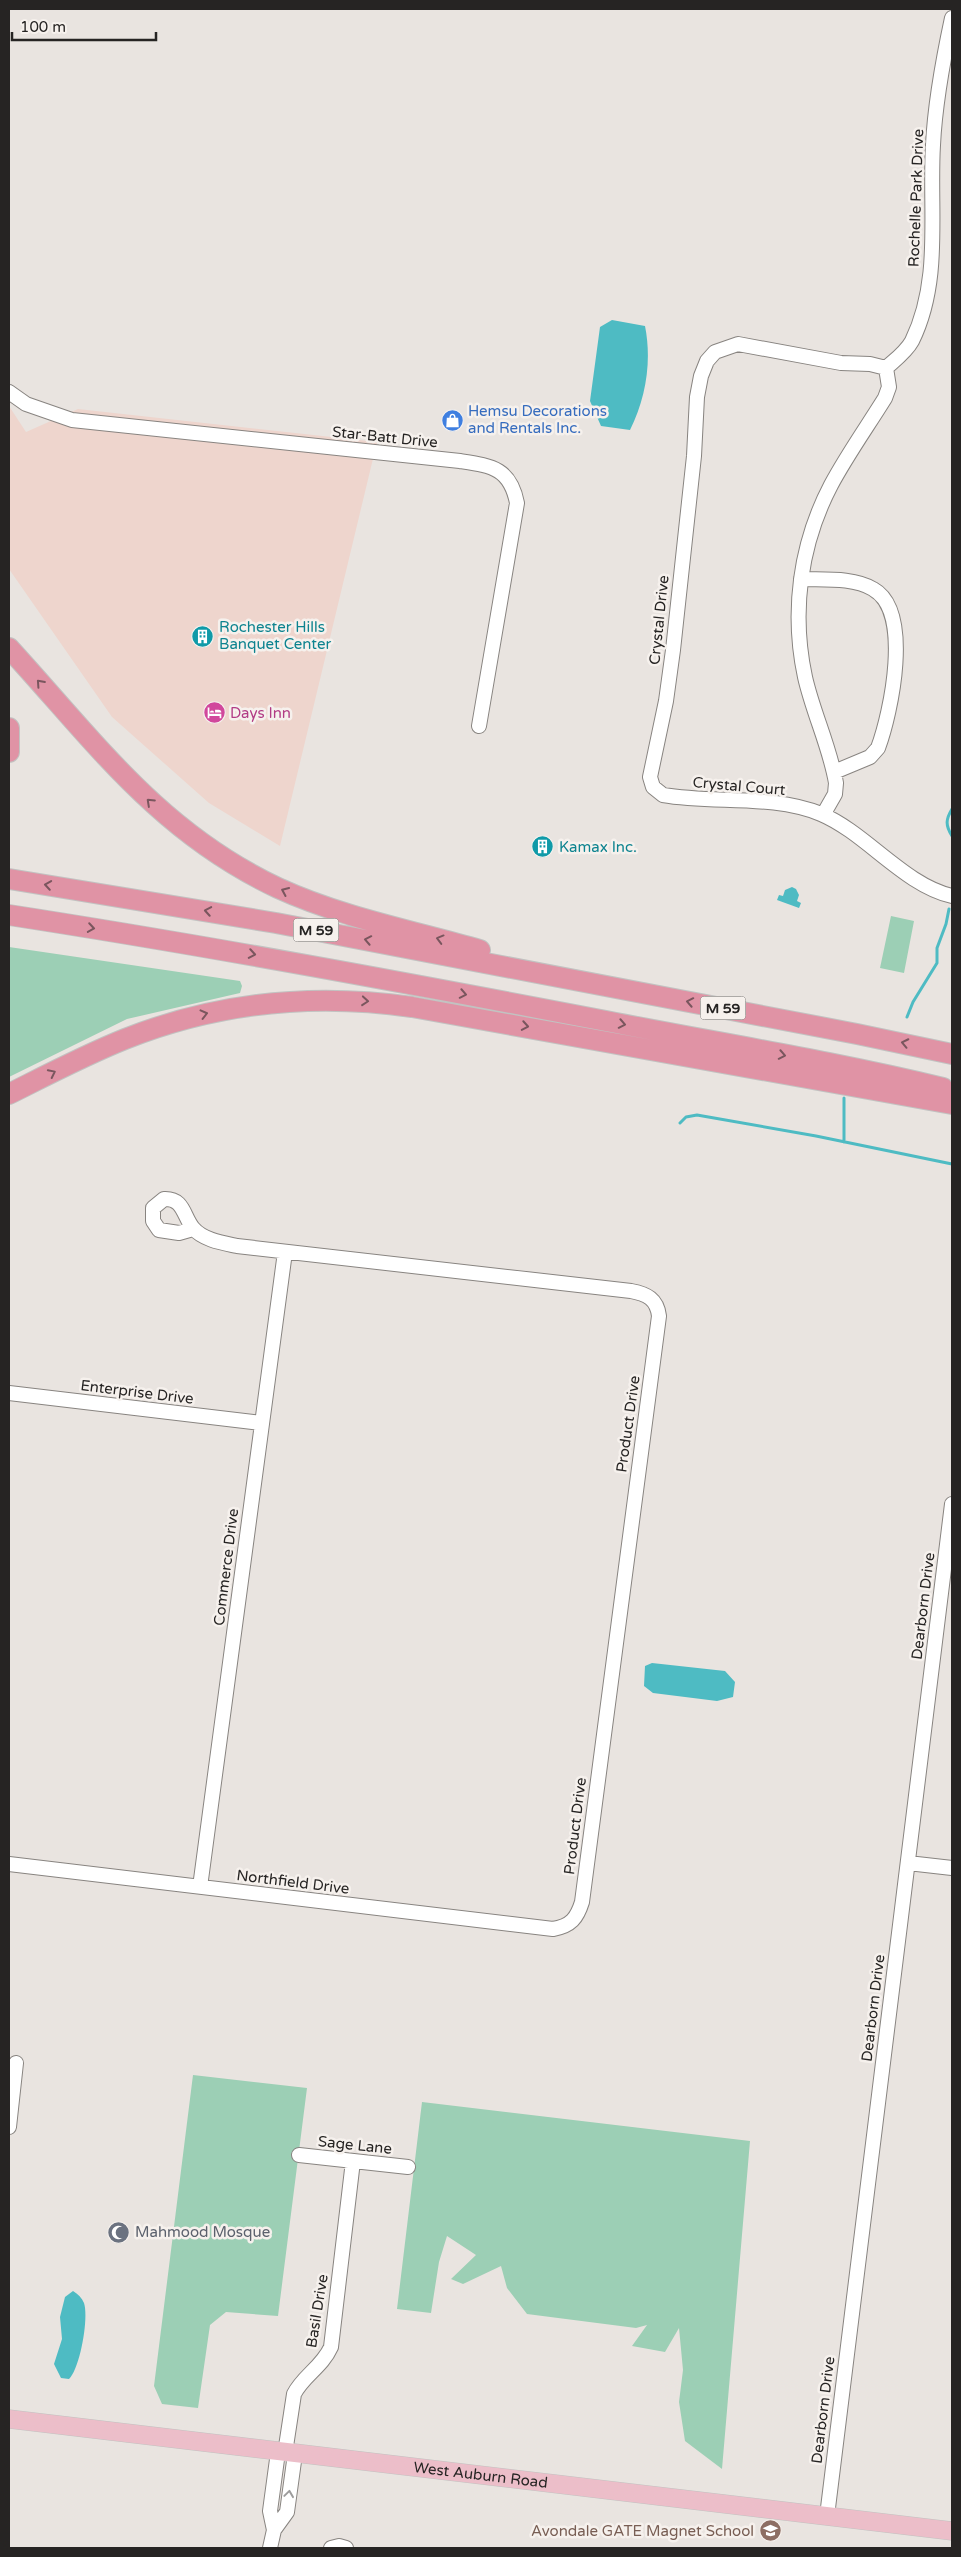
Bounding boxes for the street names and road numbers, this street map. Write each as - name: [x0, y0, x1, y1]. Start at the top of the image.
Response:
- street label: Rochelle Park Drive: [905, 129, 927, 267]
- street label: Star-Batt Drive: [331, 423, 439, 451]
- street label: Crystal Drive: [645, 574, 673, 666]
- street label: Crystal Court: [692, 773, 786, 799]
- road number: M 59: [294, 918, 338, 942]
- road number: M 59: [700, 996, 746, 1020]
- street label: Product Drive: [612, 1374, 644, 1474]
- street label: Enterprise Drive: [79, 1376, 195, 1408]
- street label: Commerce Drive: [210, 1507, 242, 1627]
- street label: Dearborn Drive: [907, 1551, 939, 1661]
- street label: Product Drive: [560, 1776, 590, 1876]
- street label: Northfield Drive: [236, 1866, 350, 1898]
- street label: Dearborn Drive: [857, 1953, 889, 2063]
- street label: Sage Lane: [317, 2132, 393, 2158]
- street label: Basil Drive: [302, 2273, 332, 2349]
- street label: Dearborn Drive: [807, 2355, 839, 2465]
- street label: West Auburn Road: [413, 2458, 549, 2492]

